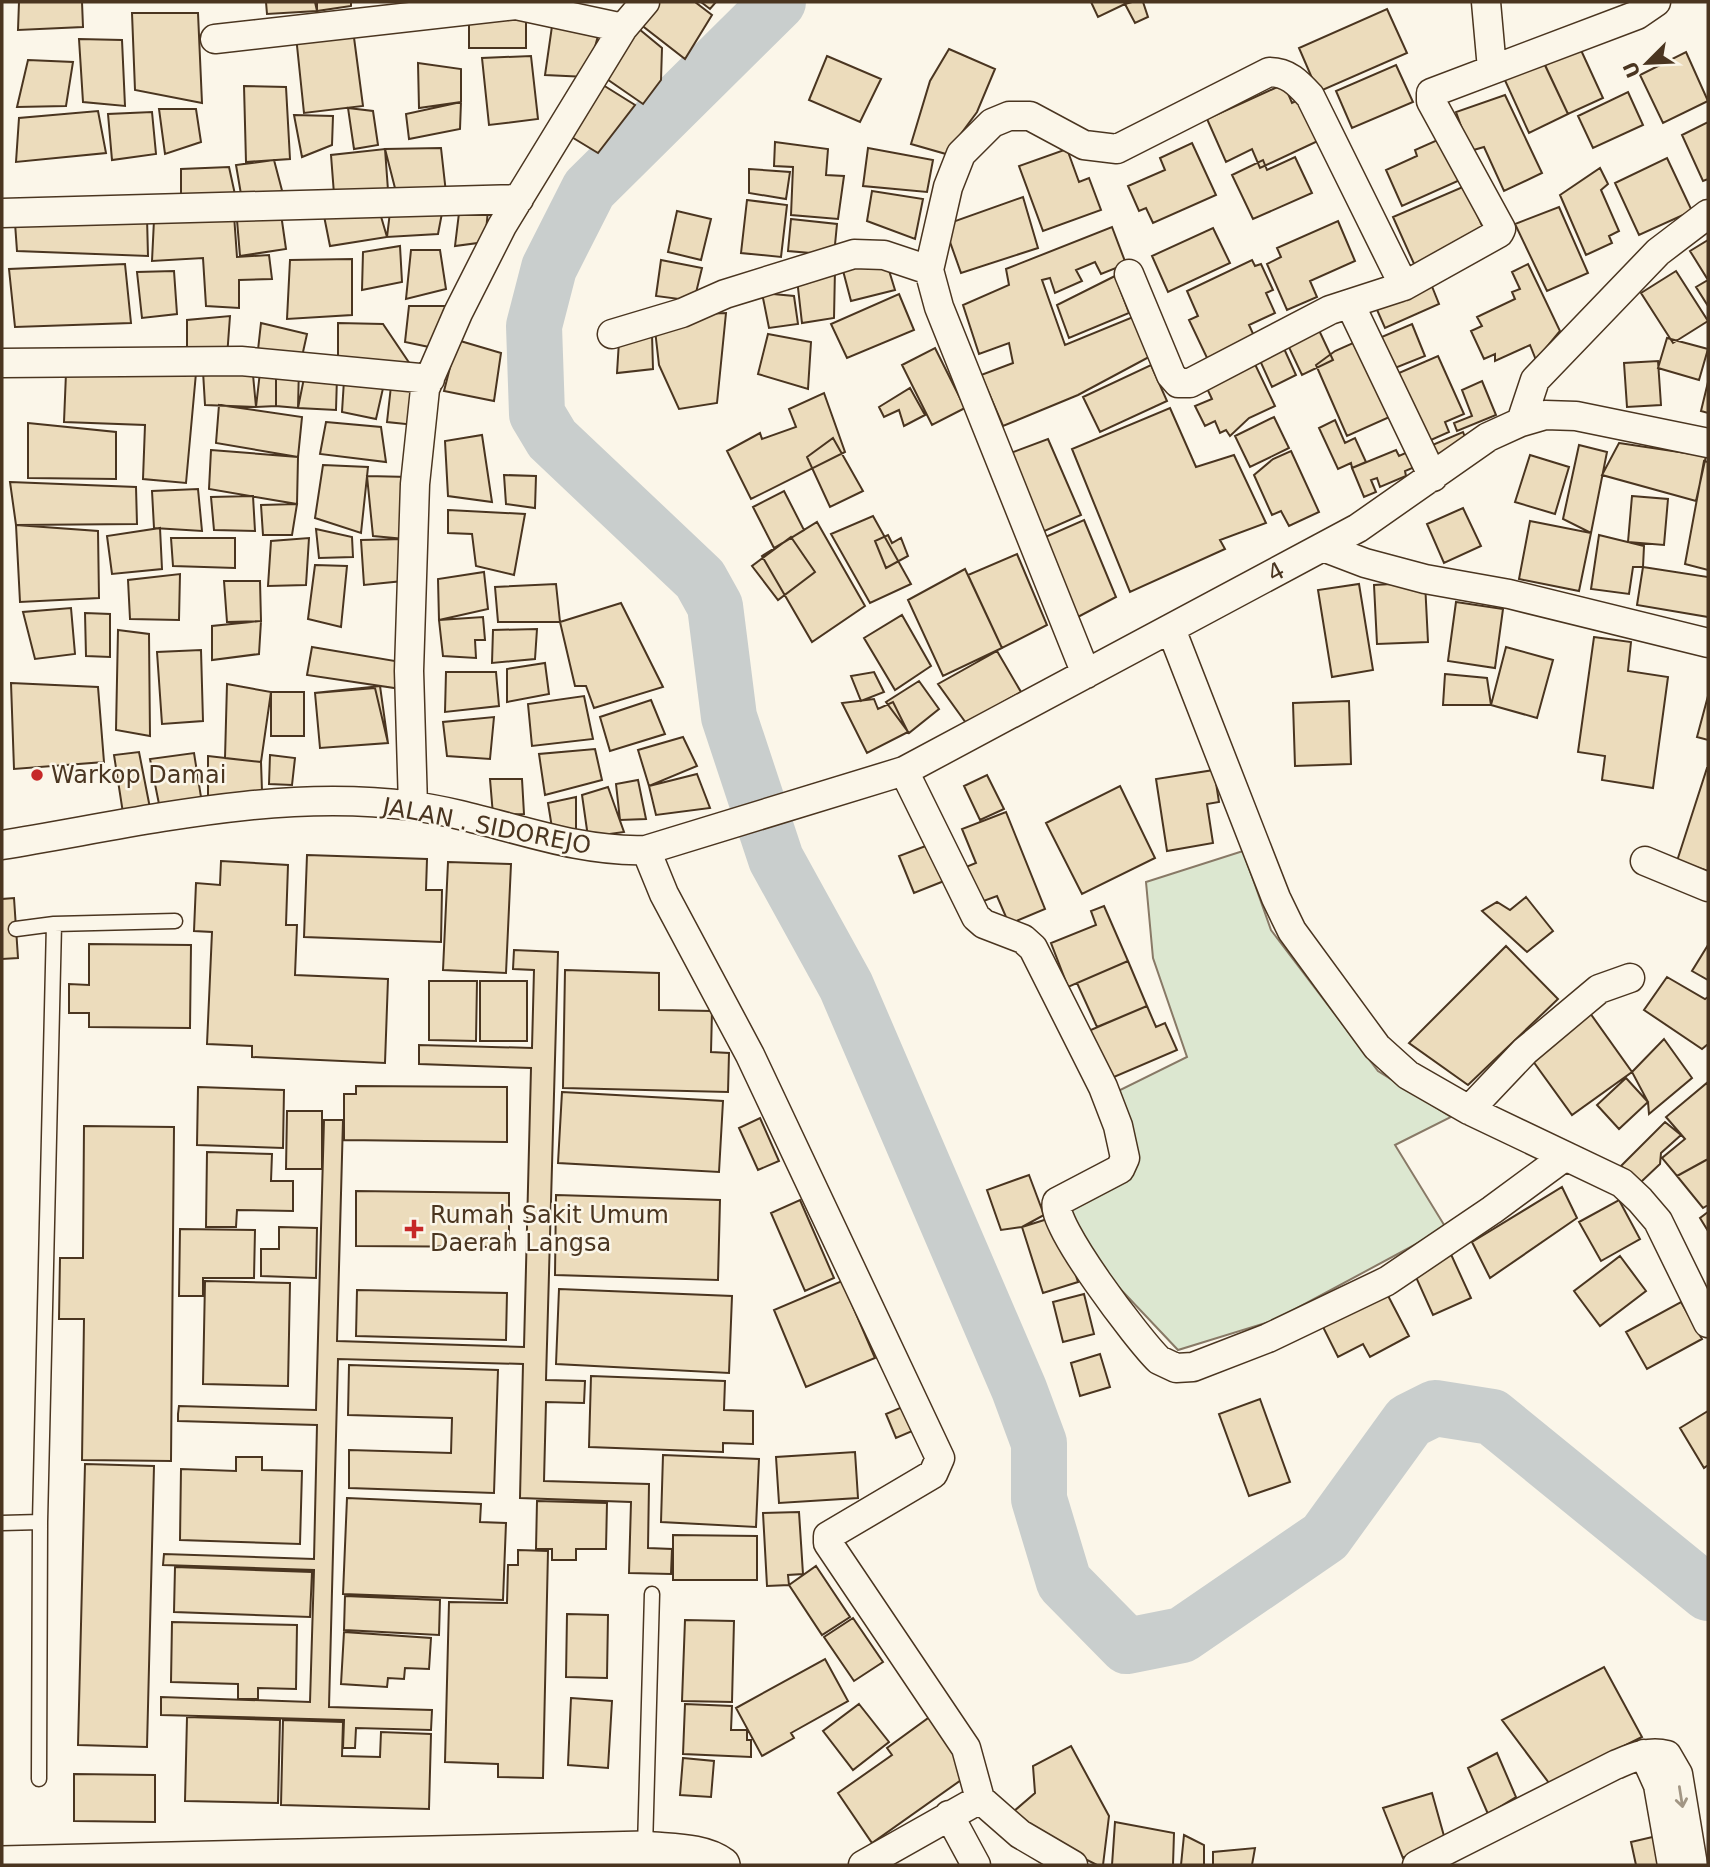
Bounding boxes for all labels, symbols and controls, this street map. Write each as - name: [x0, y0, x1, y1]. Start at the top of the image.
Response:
- north arrow: [1612, 28, 1682, 98]
- text: U: [1618, 58, 1645, 81]
- street label: 4: [1263, 556, 1289, 588]
- place label: Warkop Damai: [51, 761, 226, 789]
- marker: Warkop Damai: [29, 767, 45, 783]
- street label: JALAN . SIDOREJO: [378, 792, 594, 860]
- place label: Rumah Sakit Umum Daerah Langsa: [430, 1201, 669, 1257]
- marker: Rumah Sakit Umum Daerah Langsa: [404, 1219, 424, 1239]
- one-way arrow: [1675, 1785, 1688, 1808]

